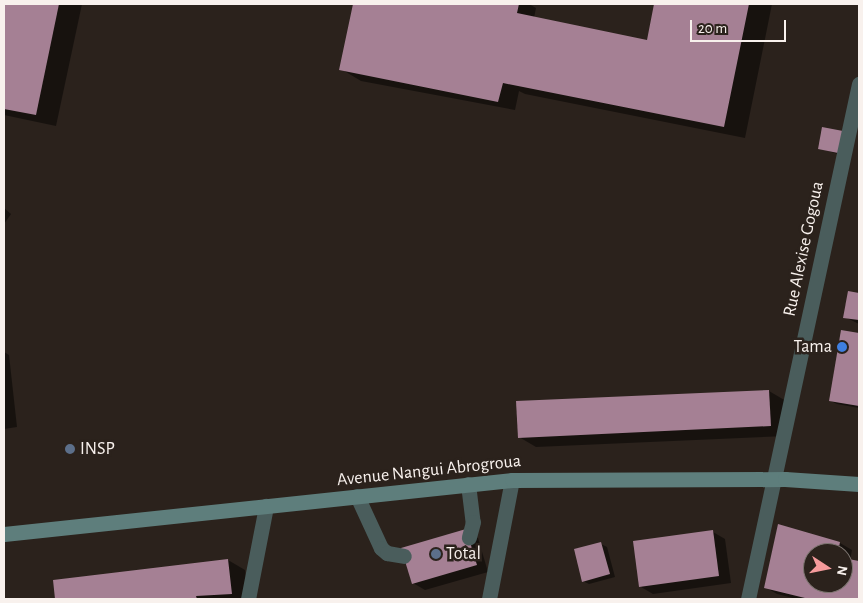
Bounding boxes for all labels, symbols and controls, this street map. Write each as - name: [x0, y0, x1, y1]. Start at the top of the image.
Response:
- scale bar: [693, 10, 789, 42]
- text: 20 m: [698, 21, 727, 36]
- street label: Rue Alexise Gogoua: [779, 179, 829, 319]
- place label: Tama: [794, 336, 832, 358]
- marker: Tama: [836, 341, 848, 353]
- place label: INSP: [80, 438, 115, 460]
- marker: INSP: [64, 443, 76, 455]
- street label: Avenue Nangui Abrogroua: [336, 451, 522, 491]
- place label: Total: [446, 543, 481, 565]
- north arrow: [803, 543, 853, 593]
- marker: Total: [430, 548, 442, 560]
- text: N: [834, 565, 850, 577]

